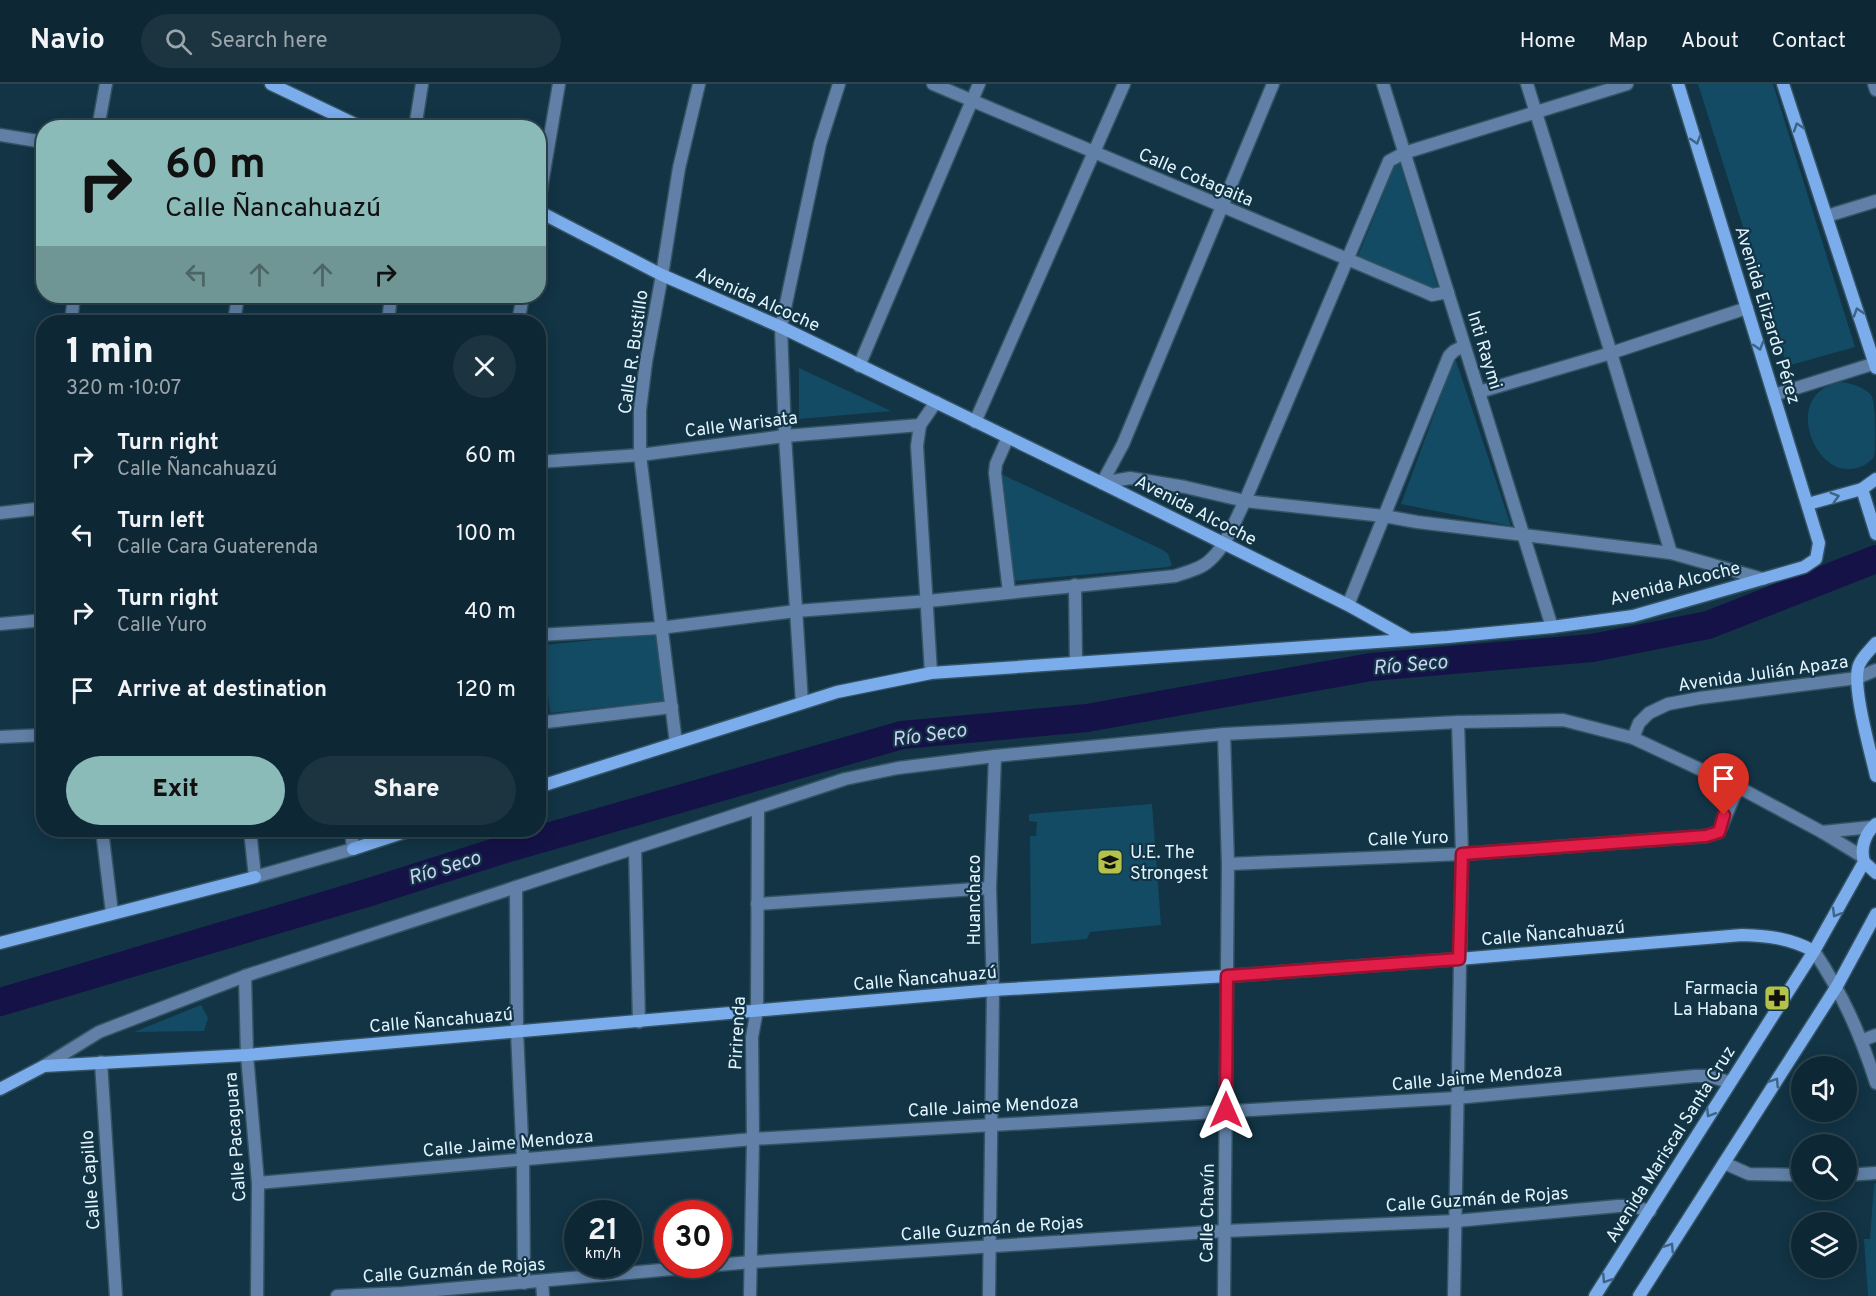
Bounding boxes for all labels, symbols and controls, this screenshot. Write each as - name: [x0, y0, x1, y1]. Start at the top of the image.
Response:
- search box: [141, 14, 561, 68]
- text: Navio: [30, 23, 105, 59]
- icon: search: [162, 25, 195, 58]
- text: Search here: [210, 28, 327, 55]
- text: Home: [1520, 28, 1576, 55]
- text: Map: [1609, 28, 1648, 55]
- text: About: [1681, 28, 1739, 55]
- text: Contact: [1772, 28, 1846, 55]
- one-way arrow: [1792, 122, 1805, 133]
- one-way arrow: [1688, 134, 1701, 145]
- text: 60 m: [165, 140, 266, 193]
- icon: right: [66, 144, 144, 222]
- street label: Calle Cotagaita: [1134, 144, 1256, 213]
- text: Calle Ñancahuazú: [165, 192, 381, 226]
- street label: Avenida Elizardo Pérez: [1729, 224, 1805, 407]
- icon: left: [180, 258, 213, 291]
- icon: ahead: [243, 258, 276, 291]
- icon: ahead: [306, 258, 339, 291]
- icon: right: [369, 258, 402, 291]
- street label: Avenida Alcoche: [692, 263, 823, 338]
- street label: Calle R. Bustillo: [614, 289, 655, 416]
- one-way arrow: [1853, 307, 1866, 318]
- street label: Inti Raymi: [1461, 308, 1506, 393]
- text: 1 min: [66, 330, 154, 376]
- button: close: [453, 335, 516, 398]
- one-way arrow: [1752, 340, 1764, 351]
- text: 320 m · 10:07: [66, 376, 181, 402]
- street label: Calle Warisata: [683, 407, 799, 444]
- text: Turn right: [117, 430, 219, 457]
- icon: right: [66, 440, 99, 473]
- text: 60 m: [465, 443, 516, 470]
- text: Calle Ñancahuazú: [117, 457, 277, 483]
- street label: Avenida Alcoche: [1131, 471, 1260, 552]
- one-way arrow: [1829, 492, 1840, 504]
- text: Turn left: [117, 508, 205, 535]
- icon: left: [66, 518, 99, 551]
- text: 100 m: [456, 521, 516, 548]
- text: Calle Cara Guaterenda: [117, 535, 318, 561]
- street label: Avenida Alcoche: [1608, 557, 1743, 612]
- text: Turn right: [117, 586, 219, 613]
- icon: right: [66, 596, 99, 629]
- text: 40 m: [464, 599, 516, 626]
- text: Calle Yuro: [117, 613, 207, 639]
- water label: Río Seco: [1372, 650, 1449, 682]
- street label: Avenida Julián Apaza: [1677, 651, 1850, 698]
- icon: arrive: [66, 674, 99, 707]
- text: Arrive at destination: [117, 677, 327, 704]
- text: 120 m: [456, 677, 516, 704]
- water label: Río Seco: [891, 718, 968, 754]
- pin: [1698, 753, 1749, 815]
- button: Exit: [66, 756, 285, 825]
- button: Share: [297, 756, 516, 825]
- icon: arrive: [1707, 762, 1740, 795]
- street label: Calle Yuro: [1367, 827, 1449, 852]
- place label: U.E. The Strongest: [1130, 842, 1208, 886]
- water label: Río Seco: [405, 845, 484, 892]
- school or university icon: U.E. The Strongest: [1095, 847, 1125, 877]
- street label: Huanchaco: [964, 854, 987, 946]
- one-way arrow: [1832, 907, 1844, 917]
- street label: Calle Ñancahuazú: [1480, 915, 1626, 952]
- street label: Calle Ñancahuazú: [852, 960, 998, 997]
- place label: Farmacia La Habana: [1673, 978, 1758, 1022]
- pharmacy icon: Farmacia La Habana: [1762, 983, 1792, 1013]
- street label: Pirirenda: [725, 996, 752, 1071]
- street label: Calle Ñancahuazú: [368, 1002, 514, 1039]
- street label: Avenida Mariscal Santa Cruz: [1601, 1042, 1741, 1247]
- map controls: [1791, 1056, 1857, 1278]
- button: sound: [1791, 1056, 1857, 1122]
- street label: Calle Jaime Mendoza: [1391, 1060, 1563, 1097]
- street label: Calle Pacaguara: [220, 1071, 253, 1203]
- position arrow: [1194, 1078, 1258, 1142]
- one-way arrow: [1768, 1078, 1779, 1089]
- street label: Calle Jaime Mendoza: [907, 1092, 1079, 1123]
- one-way arrow: [1705, 1107, 1717, 1117]
- street label: Calle Jaime Mendoza: [422, 1126, 594, 1163]
- street label: Calle Capillo: [77, 1129, 106, 1231]
- button: search: [1791, 1134, 1857, 1200]
- street label: Calle Chavín: [1196, 1163, 1221, 1263]
- street label: Calle Guzmán de Rojas: [1385, 1183, 1569, 1218]
- speed limit sign: 30: [654, 1200, 732, 1278]
- street label: Calle Guzmán de Rojas: [900, 1212, 1084, 1247]
- button: layers: [1791, 1212, 1857, 1278]
- text: 21: [588, 1213, 618, 1250]
- one-way arrow: [1663, 1243, 1674, 1254]
- text: km/h: [585, 1245, 621, 1264]
- street label: Calle Guzmán de Rojas: [362, 1254, 546, 1289]
- one-way arrow: [1603, 1272, 1614, 1283]

